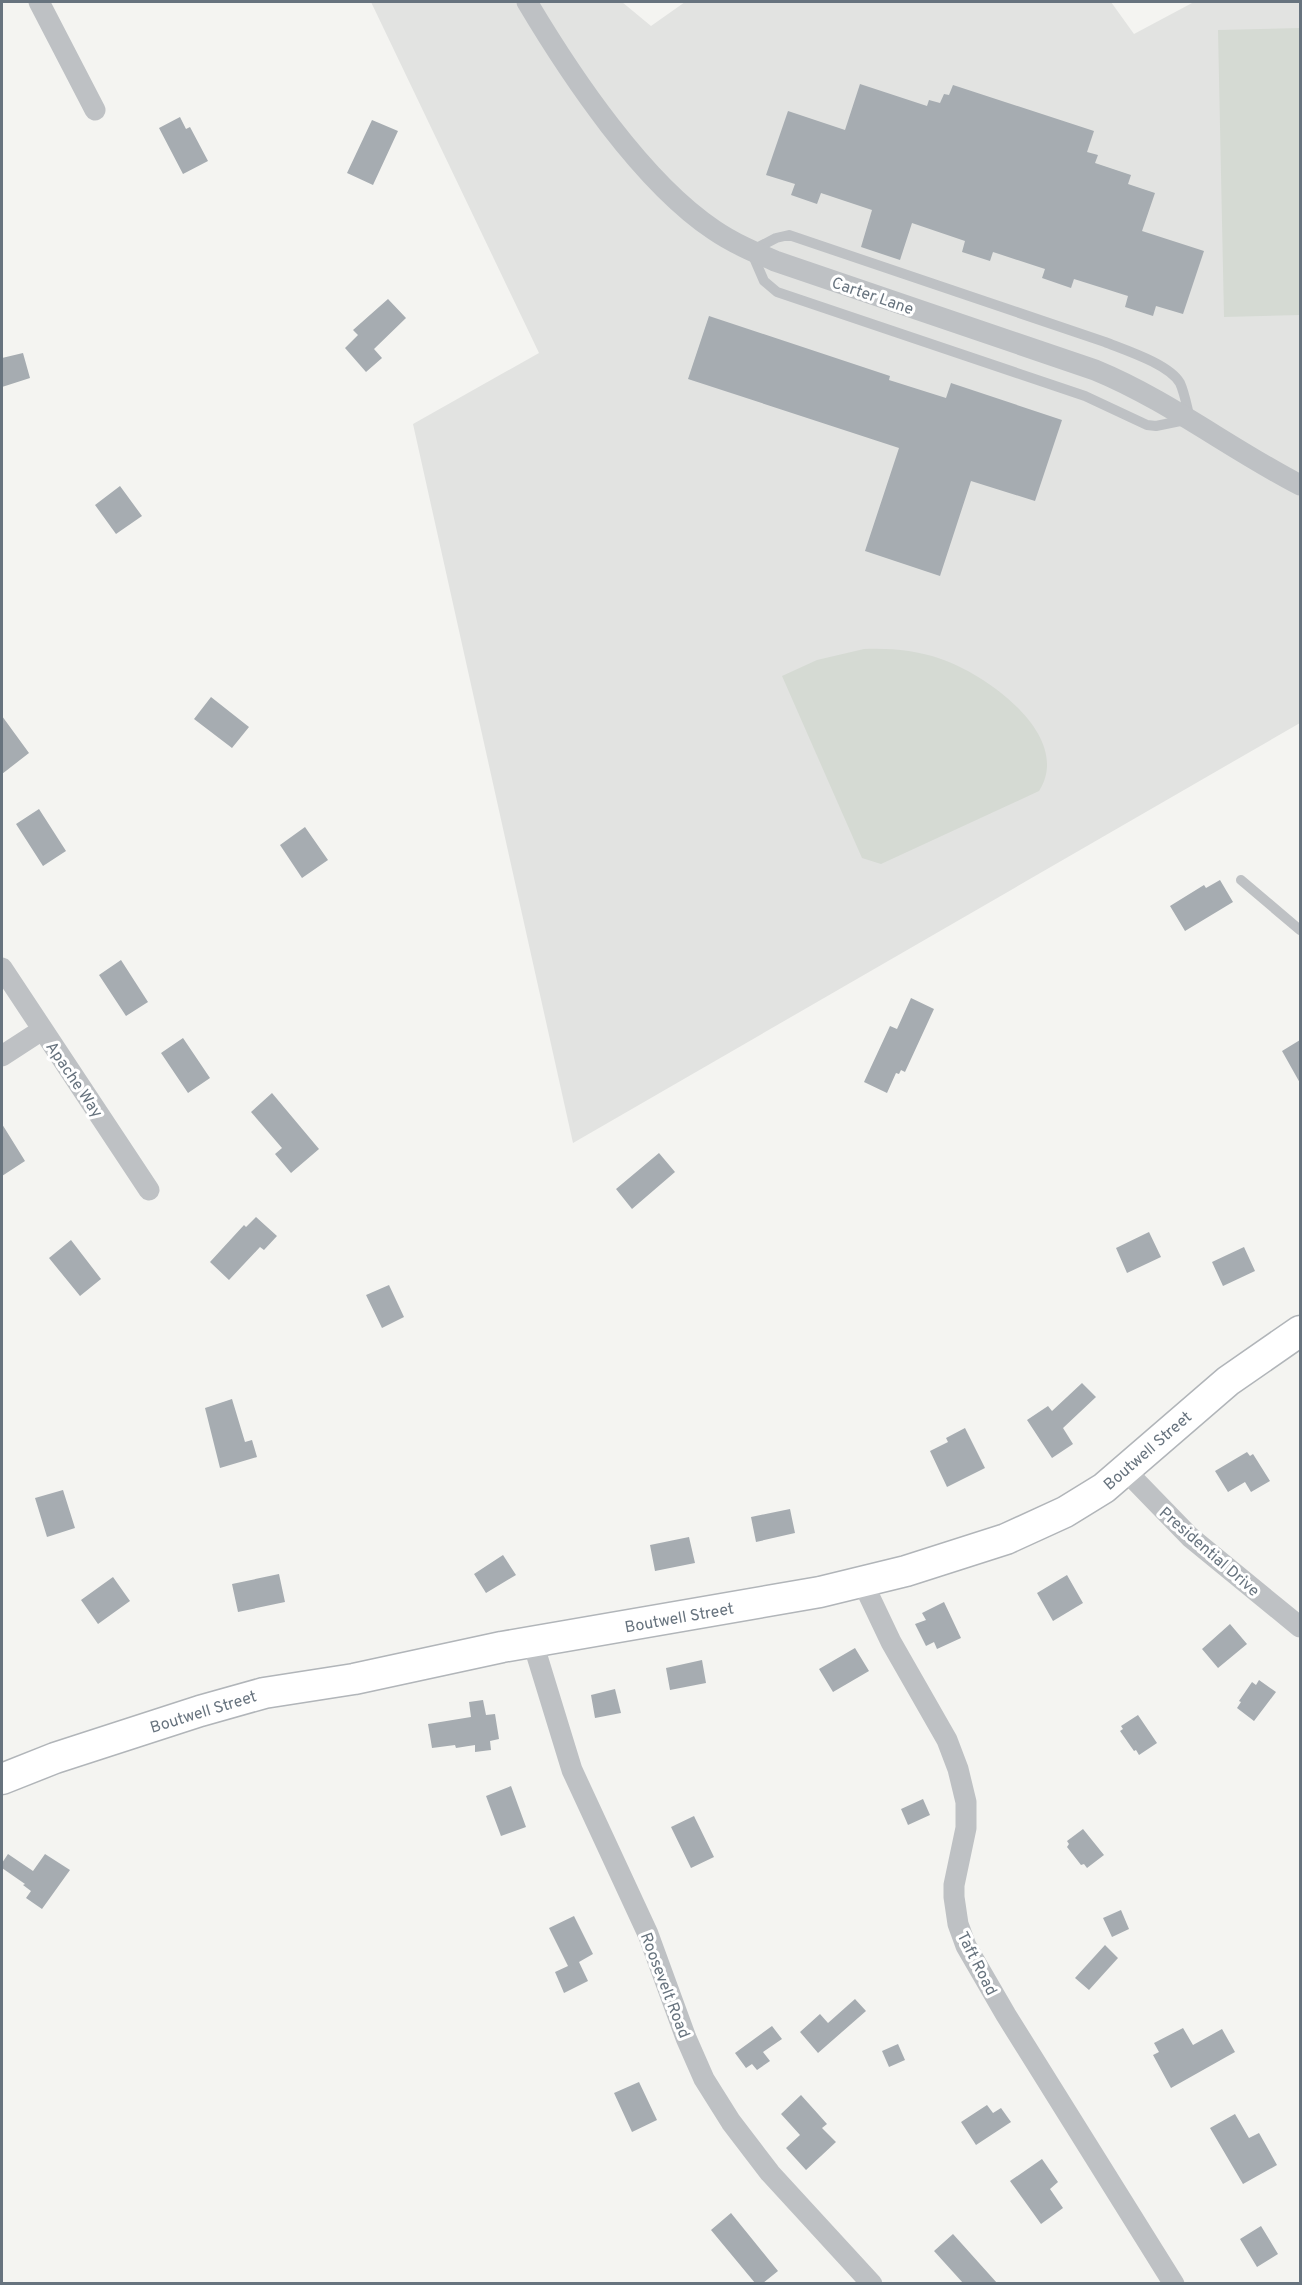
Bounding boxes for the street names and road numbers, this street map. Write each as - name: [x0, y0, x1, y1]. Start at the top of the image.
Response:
- street label: Carter Lane: [829, 274, 916, 320]
- street label: Apache Way: [40, 1038, 106, 1122]
- street label: Boutwell Street: [1100, 1408, 1197, 1495]
- street label: Presidential Drive: [1154, 1503, 1263, 1602]
- street label: Boutwell Street: [623, 1600, 735, 1638]
- street label: Boutwell Street: [148, 1687, 259, 1739]
- street label: Taft Road: [952, 1929, 1001, 1999]
- street label: Roosevelt Road: [635, 1930, 693, 2041]

